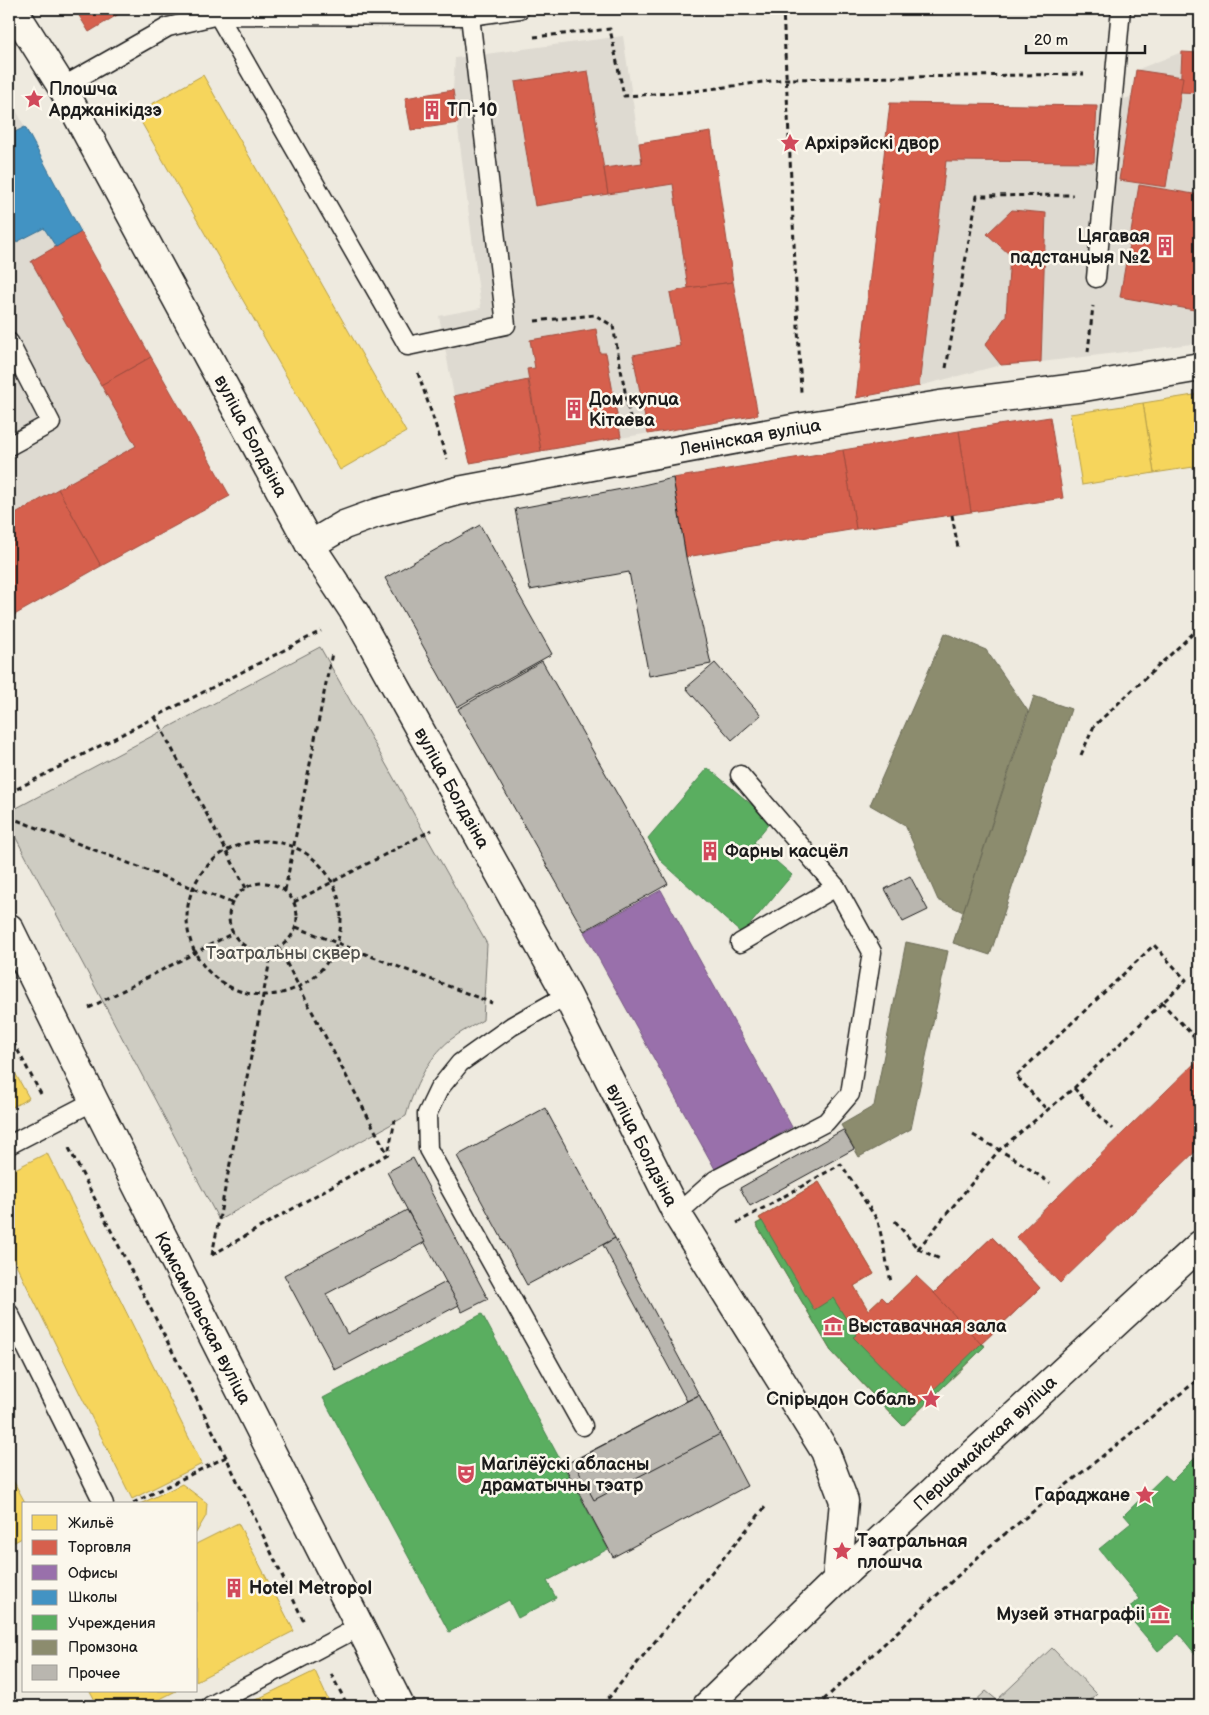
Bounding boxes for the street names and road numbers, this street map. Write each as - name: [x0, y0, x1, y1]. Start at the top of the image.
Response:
- street label: вуліца Болдзіна: [210, 372, 292, 501]
- street label: Ленінская вуліца: [677, 415, 823, 460]
- street label: вуліца Болдзіна: [410, 724, 494, 853]
- street label: вуліца Болдзіна: [602, 1080, 682, 1211]
- street label: Камсамольская вуліца: [150, 1228, 255, 1408]
- street label: Першамайская вуліца: [909, 1371, 1062, 1515]

